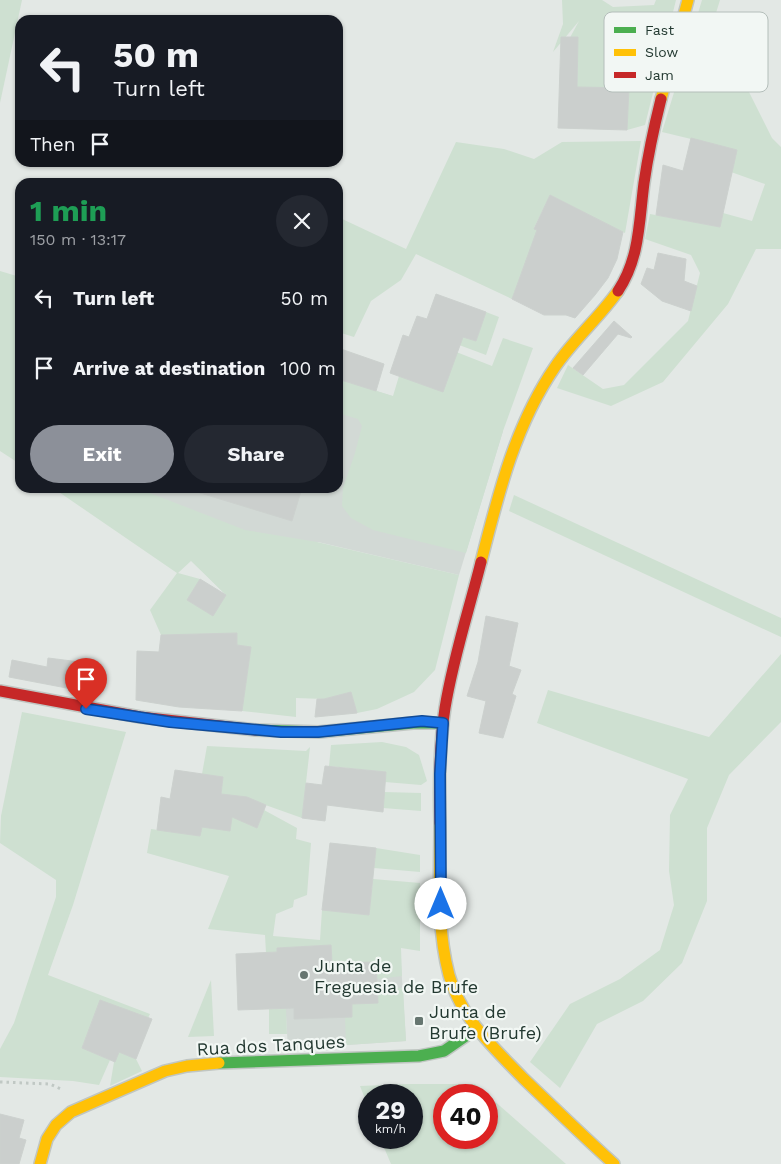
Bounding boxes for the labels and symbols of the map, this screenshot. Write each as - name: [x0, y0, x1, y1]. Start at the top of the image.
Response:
- legend: [604, 12, 768, 92]
- text: Fast: [645, 22, 674, 38]
- text: Slow: [645, 44, 678, 60]
- text: Jam: [645, 67, 674, 83]
- pin: [65, 658, 107, 709]
- position arrow: [414, 877, 466, 929]
- place label: Junta de Freguesia de Brufe: [314, 955, 478, 997]
- marker: Junta de Freguesia de Brufe: [298, 969, 310, 981]
- place label: Junta de Brufe (Brufe): [429, 1001, 542, 1043]
- marker: Junta de Brufe (Brufe): [413, 1015, 425, 1027]
- street label: Rua dos Tanques: [196, 1031, 346, 1059]
- speed limit sign: 40: [433, 1084, 498, 1149]

